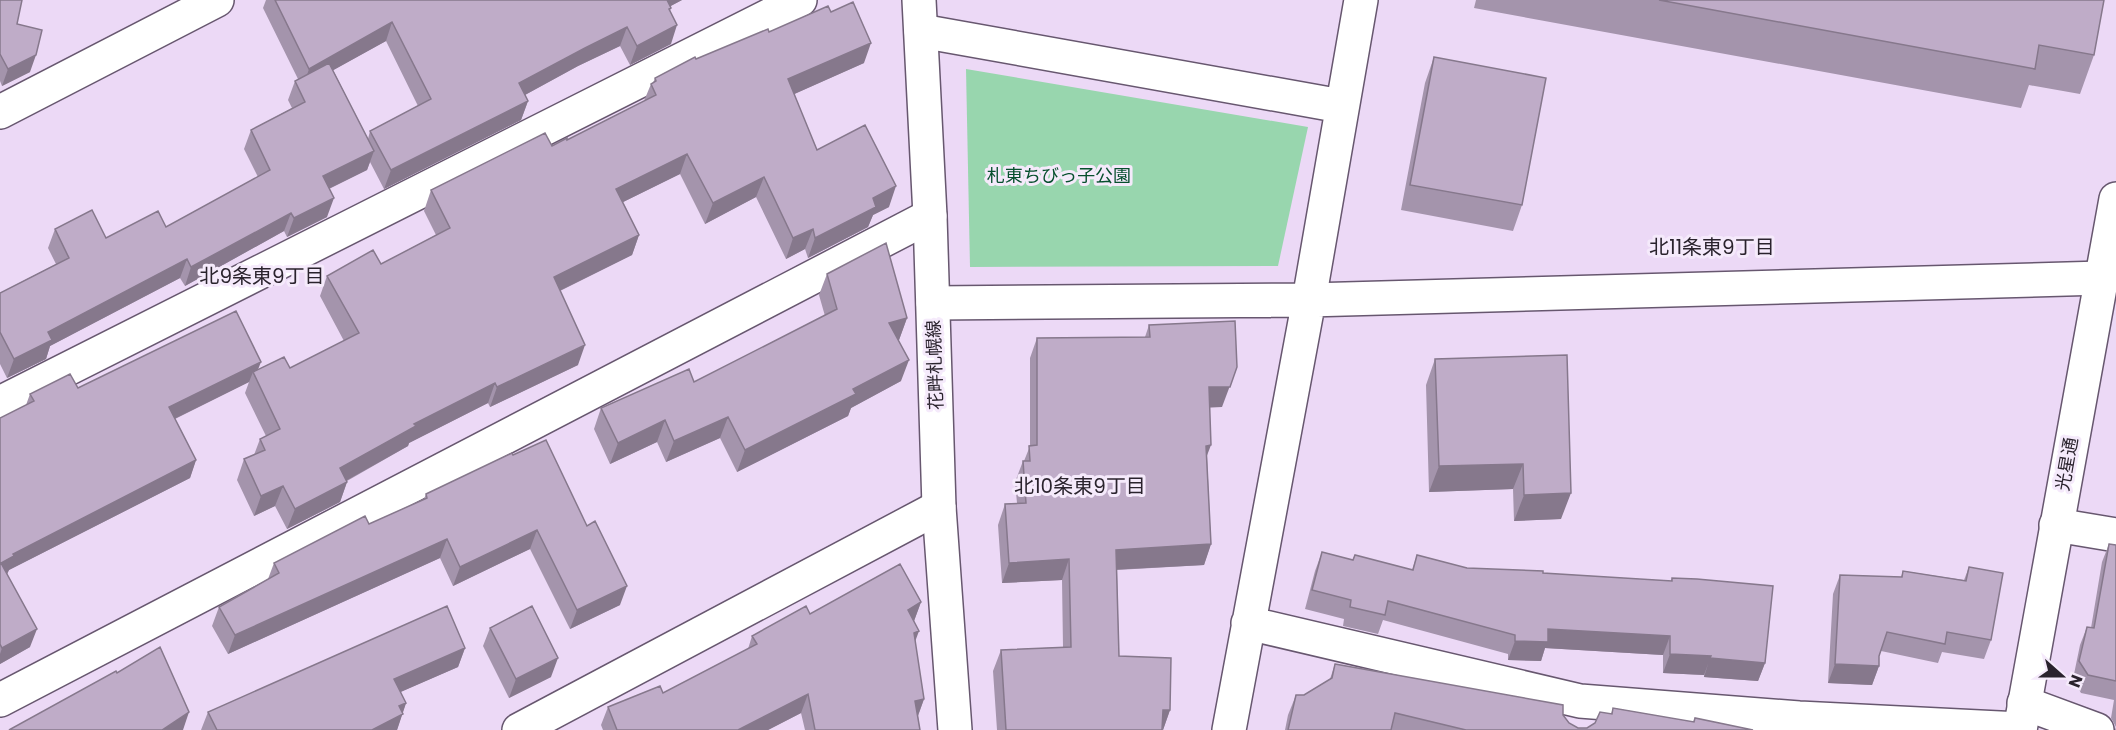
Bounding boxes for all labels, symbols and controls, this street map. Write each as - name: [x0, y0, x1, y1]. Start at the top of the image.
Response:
- park label: 札東ちびっ子公園: [987, 163, 1131, 188]
- district label: 北11条東9丁目: [1649, 233, 1775, 261]
- district label: 北9条東9丁目: [199, 262, 325, 290]
- street label: 花畔札幌線: [920, 320, 949, 410]
- street label: 光星通: [2050, 435, 2084, 493]
- district label: 北10条東9丁目: [1014, 472, 1146, 500]
- north arrow: [2032, 646, 2092, 706]
- text: N: [2063, 671, 2088, 691]

